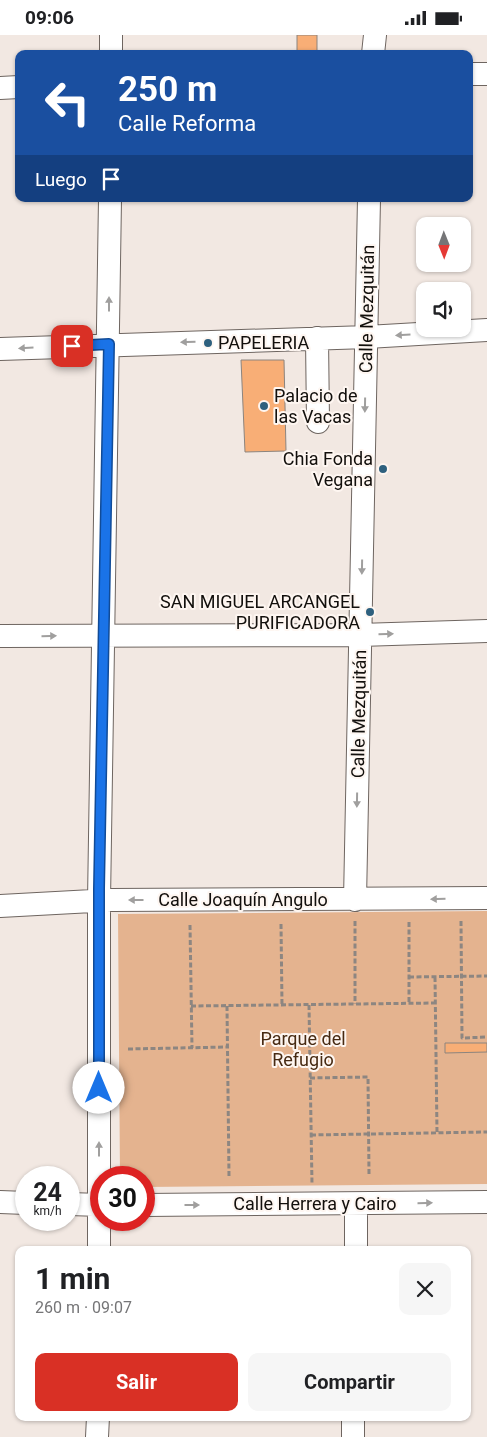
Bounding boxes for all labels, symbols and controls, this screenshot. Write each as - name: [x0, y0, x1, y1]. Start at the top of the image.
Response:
- text: 09:06: [25, 6, 74, 29]
- text: 250 m: [118, 69, 217, 110]
- icon: left: [35, 70, 100, 135]
- text: Calle Reforma: [118, 111, 256, 136]
- icon: arrive: [97, 165, 125, 193]
- text: Luego: [35, 168, 87, 191]
- north arrow: [416, 217, 471, 273]
- map controls: [416, 217, 471, 337]
- street label: Calle Mezquitán: [355, 245, 378, 373]
- button: sound: [416, 282, 471, 337]
- one-way arrow: [105, 296, 113, 312]
- pin: [51, 325, 93, 367]
- one-way arrow: [395, 331, 411, 339]
- icon: arrive: [58, 332, 86, 360]
- place label: PAPELERIA: [218, 332, 310, 353]
- marker: PAPELERIA: [202, 337, 214, 349]
- one-way arrow: [180, 338, 196, 346]
- one-way arrow: [18, 344, 34, 352]
- place label: Palacio de las Vacas: [274, 385, 357, 427]
- one-way arrow: [361, 397, 369, 413]
- marker: Palacio de las Vacas: [258, 400, 270, 412]
- place label: Chia Fonda Vegana: [283, 448, 373, 490]
- marker: Chia Fonda Vegana: [377, 463, 389, 475]
- one-way arrow: [358, 560, 366, 576]
- place label: SAN MIGUEL ARCANGEL PURIFICADORA: [160, 591, 360, 633]
- marker: SAN MIGUEL ARCANGEL PURIFICADORA: [364, 606, 376, 618]
- one-way arrow: [378, 630, 394, 638]
- one-way arrow: [41, 631, 57, 639]
- street label: Calle Mezquitán: [347, 650, 370, 778]
- one-way arrow: [353, 792, 361, 808]
- street label: Calle Joaquín Angulo: [158, 889, 328, 910]
- one-way arrow: [430, 895, 446, 903]
- one-way arrow: [128, 896, 144, 904]
- park label: Parque del Refugio: [260, 1028, 346, 1070]
- position arrow: [72, 1061, 124, 1113]
- one-way arrow: [95, 1141, 103, 1157]
- speed limit sign: 30: [90, 1166, 155, 1231]
- text: 24: [33, 1178, 62, 1207]
- street label: Calle Herrera y Cairo: [233, 1193, 397, 1214]
- one-way arrow: [417, 1199, 433, 1207]
- one-way arrow: [185, 1201, 201, 1209]
- text: km/h: [33, 1204, 62, 1218]
- text: 1 min: [35, 1261, 110, 1296]
- button: close: [399, 1263, 451, 1315]
- text: 260 m · 09:07: [35, 1298, 132, 1317]
- button: Salir: [35, 1353, 238, 1411]
- button: Compartir: [248, 1353, 451, 1411]

